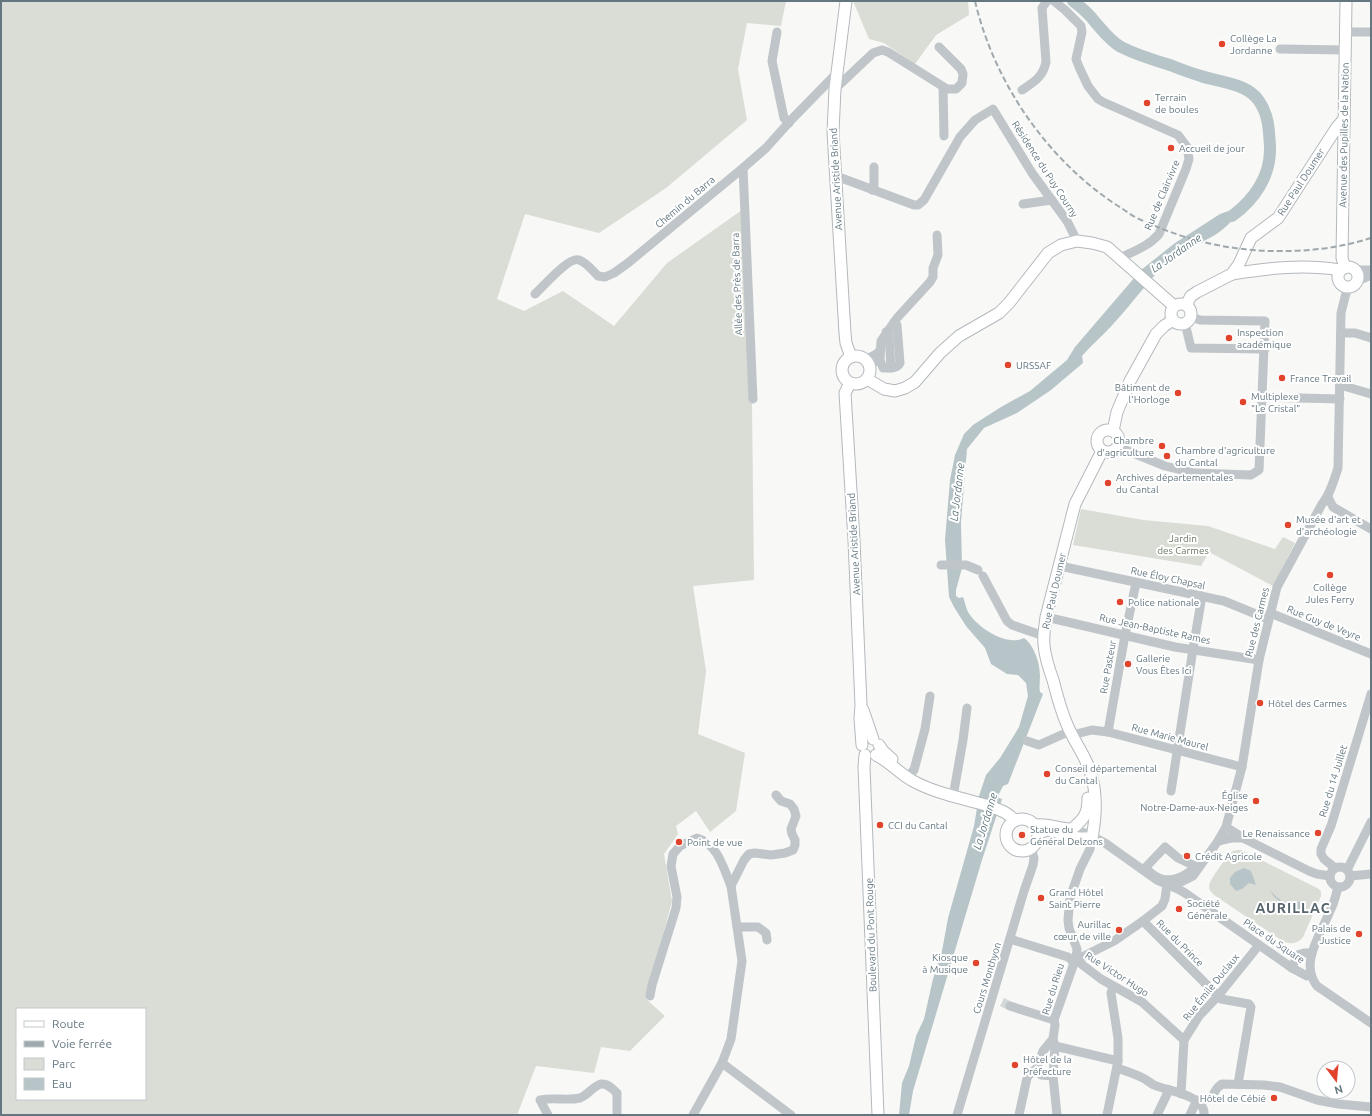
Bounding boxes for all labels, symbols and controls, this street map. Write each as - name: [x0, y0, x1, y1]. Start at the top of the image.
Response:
- place label: Collège La Jordanne: [1230, 33, 1277, 56]
- marker: Collège La Jordanne: [1217, 39, 1227, 49]
- street label: Avenue des Pupilles de la Nation: [1337, 62, 1351, 208]
- place label: Terrain de boules: [1155, 92, 1199, 115]
- marker: Terrain de boules: [1142, 98, 1152, 108]
- street label: Résidence du Puy Courny: [1010, 119, 1080, 219]
- street label: Avenue Aristide Briand: [828, 127, 844, 230]
- marker: Accueil de jour: [1166, 143, 1176, 153]
- place label: Accueil de jour: [1179, 143, 1245, 154]
- street label: Rue Paul Doumer: [1275, 146, 1327, 218]
- street label: Rue de Clairvivre: [1142, 158, 1182, 232]
- street label: Chemin du Barra: [653, 174, 717, 230]
- water label: La Jordanne: [1149, 231, 1204, 275]
- street label: Allée des Près de Barra: [730, 232, 744, 336]
- place label: Inspection académique: [1237, 327, 1291, 350]
- marker: Inspection académique: [1224, 333, 1234, 343]
- marker: URSSAF: [1003, 360, 1013, 370]
- place label: URSSAF: [1016, 360, 1051, 371]
- marker: France Travail: [1277, 373, 1287, 383]
- place label: France Travail: [1290, 373, 1352, 384]
- place label: Bâtiment de l'Horloge: [1115, 382, 1170, 405]
- marker: Bâtiment de l'Horloge: [1173, 388, 1183, 398]
- place label: Multiplexe "Le Cristal": [1251, 391, 1300, 414]
- marker: Multiplexe "Le Cristal": [1238, 397, 1248, 407]
- place label: Chambre d'agriculture: [1097, 435, 1154, 458]
- marker: Chambre d'agriculture: [1157, 441, 1167, 451]
- place label: Chambre d'agriculture du Cantal: [1175, 445, 1275, 468]
- marker: Chambre d'agriculture du Cantal: [1162, 451, 1172, 461]
- water label: La Jordanne: [947, 462, 967, 522]
- place label: Archives départementales du Cantal: [1116, 472, 1233, 495]
- marker: Archives départementales du Cantal: [1103, 478, 1113, 488]
- street label: Avenue Aristide Briand: [846, 492, 862, 595]
- place label: Musée d'art et d'archéologie: [1296, 514, 1361, 537]
- marker: Musée d'art et d'archéologie: [1283, 520, 1293, 530]
- park label: Jardin des Carmes: [1157, 533, 1209, 556]
- street label: Rue Paul Doumer: [1040, 552, 1068, 630]
- street label: Rue Éloy Chapsal: [1130, 564, 1207, 591]
- marker: Collège Jules Ferry: [1325, 570, 1335, 580]
- place label: Collège Jules Ferry: [1306, 582, 1355, 605]
- street label: Rue des Carmes: [1243, 586, 1271, 658]
- marker: Police nationale: [1115, 597, 1125, 607]
- place label: Police nationale: [1128, 597, 1199, 608]
- street label: Rue Guy de Veyre: [1286, 603, 1362, 643]
- street label: Rue Jean-Baptiste Rames: [1098, 612, 1212, 646]
- street label: Rue Pasteur: [1098, 639, 1118, 695]
- place label: Gallerie Vous Êtes Ici: [1136, 653, 1192, 676]
- marker: Gallerie Vous Êtes Ici: [1123, 659, 1133, 669]
- marker: Hôtel des Carmes: [1255, 698, 1265, 708]
- place label: Hôtel des Carmes: [1268, 698, 1347, 709]
- street label: Rue Marie Maurel: [1130, 721, 1210, 753]
- street label: Rue du 14 Juillet: [1317, 744, 1349, 818]
- place label: Conseil départemental du Cantal: [1055, 763, 1157, 786]
- marker: Conseil départemental du Cantal: [1042, 769, 1052, 779]
- place label: Église Notre-Dame-aux-Neiges: [1140, 789, 1248, 813]
- water label: La Jordanne: [971, 791, 999, 851]
- marker: Église Notre-Dame-aux-Neiges: [1251, 796, 1261, 806]
- marker: CCI du Cantal: [875, 820, 885, 830]
- place label: CCI du Cantal: [888, 820, 948, 831]
- place label: Statue du Général Delzons: [1030, 824, 1103, 847]
- place label: Le Renaissance: [1242, 828, 1310, 839]
- marker: Le Renaissance: [1313, 828, 1323, 838]
- marker: Statue du Général Delzons: [1017, 830, 1027, 840]
- marker: Point de vue: [674, 837, 684, 847]
- place label: Point de vue: [687, 837, 743, 848]
- marker: Crédit Agricole: [1182, 851, 1192, 861]
- place label: Crédit Agricole: [1195, 851, 1262, 862]
- street label: Boulevard du Pont Rouge: [864, 878, 878, 992]
- place label: Grand Hôtel Saint Pierre: [1049, 887, 1104, 910]
- marker: Grand Hôtel Saint Pierre: [1036, 893, 1046, 903]
- place label: Société Générale: [1187, 898, 1227, 921]
- district label: AURILLAC: [1255, 900, 1331, 916]
- marker: Société Générale: [1174, 904, 1184, 914]
- street label: Rue du Prince: [1154, 917, 1206, 969]
- street label: Place du Square: [1241, 917, 1307, 965]
- place label: Aurillac cœur de ville: [1053, 919, 1111, 942]
- place label: Palais de Justice: [1312, 923, 1351, 946]
- marker: Aurillac cœur de ville: [1114, 925, 1124, 935]
- marker: Palais de Justice: [1354, 929, 1364, 939]
- street label: Cours Monthyon: [971, 941, 1003, 1015]
- street label: Rue Victor Hugo: [1083, 949, 1151, 999]
- street label: Rue Émile Duclaux: [1180, 951, 1241, 1023]
- place label: Kiosque à Musique: [922, 952, 968, 975]
- marker: Kiosque à Musique: [971, 958, 981, 968]
- street label: Rue du Rieu: [1040, 962, 1066, 1016]
- legend: [16, 1008, 146, 1100]
- text: Route: [52, 1017, 85, 1030]
- text: Voie ferrée: [52, 1037, 112, 1050]
- place label: Hôtel de la Préfecture: [1023, 1054, 1072, 1077]
- text: Parc: [52, 1057, 76, 1070]
- marker: Hôtel de la Préfecture: [1010, 1060, 1020, 1070]
- north arrow: [1316, 1060, 1356, 1100]
- text: Eau: [52, 1077, 72, 1090]
- text: N: [1333, 1083, 1344, 1097]
- place label: Hôtel de Cébié: [1200, 1093, 1266, 1104]
- marker: Hôtel de Cébié: [1269, 1093, 1279, 1103]

